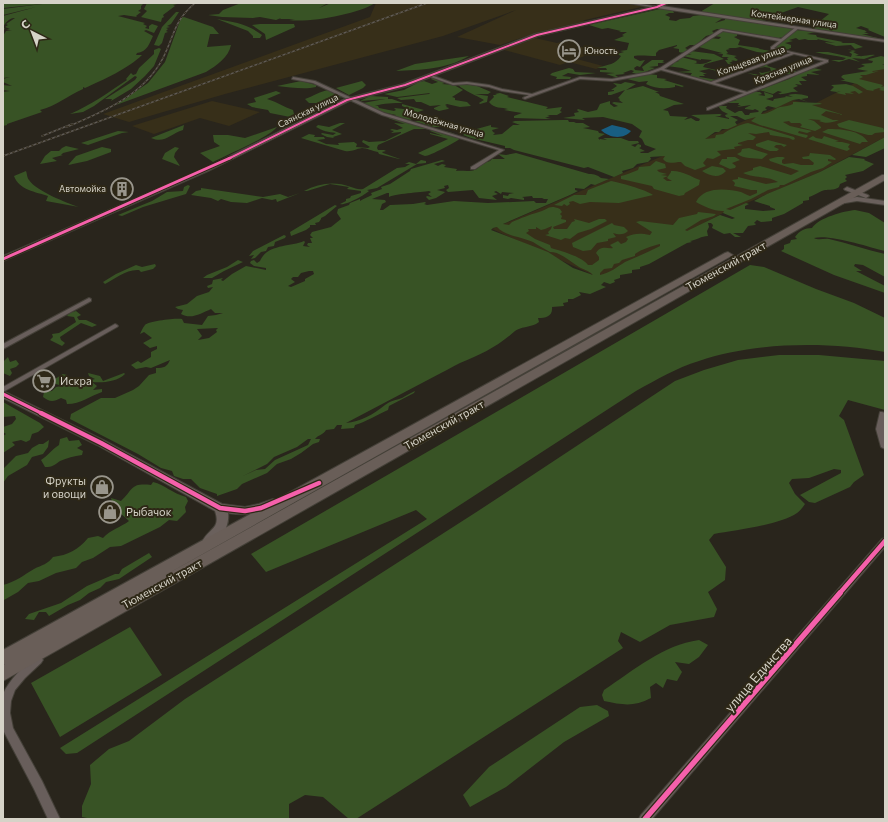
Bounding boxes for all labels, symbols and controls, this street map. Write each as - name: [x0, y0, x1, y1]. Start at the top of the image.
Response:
- street label: Контейнерная улица: [751, 7, 838, 30]
- north arrow: [12, 12, 52, 52]
- text: С: [18, 17, 32, 32]
- hotel icon: Юность: [556, 38, 582, 64]
- street label: Кольцевая улица: [715, 43, 787, 78]
- place label: Юность: [584, 45, 618, 56]
- street label: Красная улица: [752, 53, 814, 86]
- street label: Саянская улица: [276, 91, 340, 130]
- street label: Молодёжная улица: [403, 106, 486, 139]
- building icon: Автомойка: [109, 176, 135, 202]
- place label: Автомойка: [59, 183, 106, 194]
- street label: Тюменский тракт: [684, 238, 768, 293]
- supermarket icon: Искра: [31, 368, 57, 394]
- place label: Искра: [60, 374, 92, 387]
- street label: Тюменский тракт: [402, 397, 486, 452]
- place label: Фрукты и овощи: [43, 474, 86, 500]
- shop icon: Фрукты и овощи: [89, 474, 115, 500]
- shop icon: Рыбачок: [97, 499, 123, 525]
- place label: Рыбачок: [126, 505, 172, 518]
- street label: Тюменский тракт: [120, 556, 204, 611]
- street label: улица Единства: [721, 633, 795, 715]

